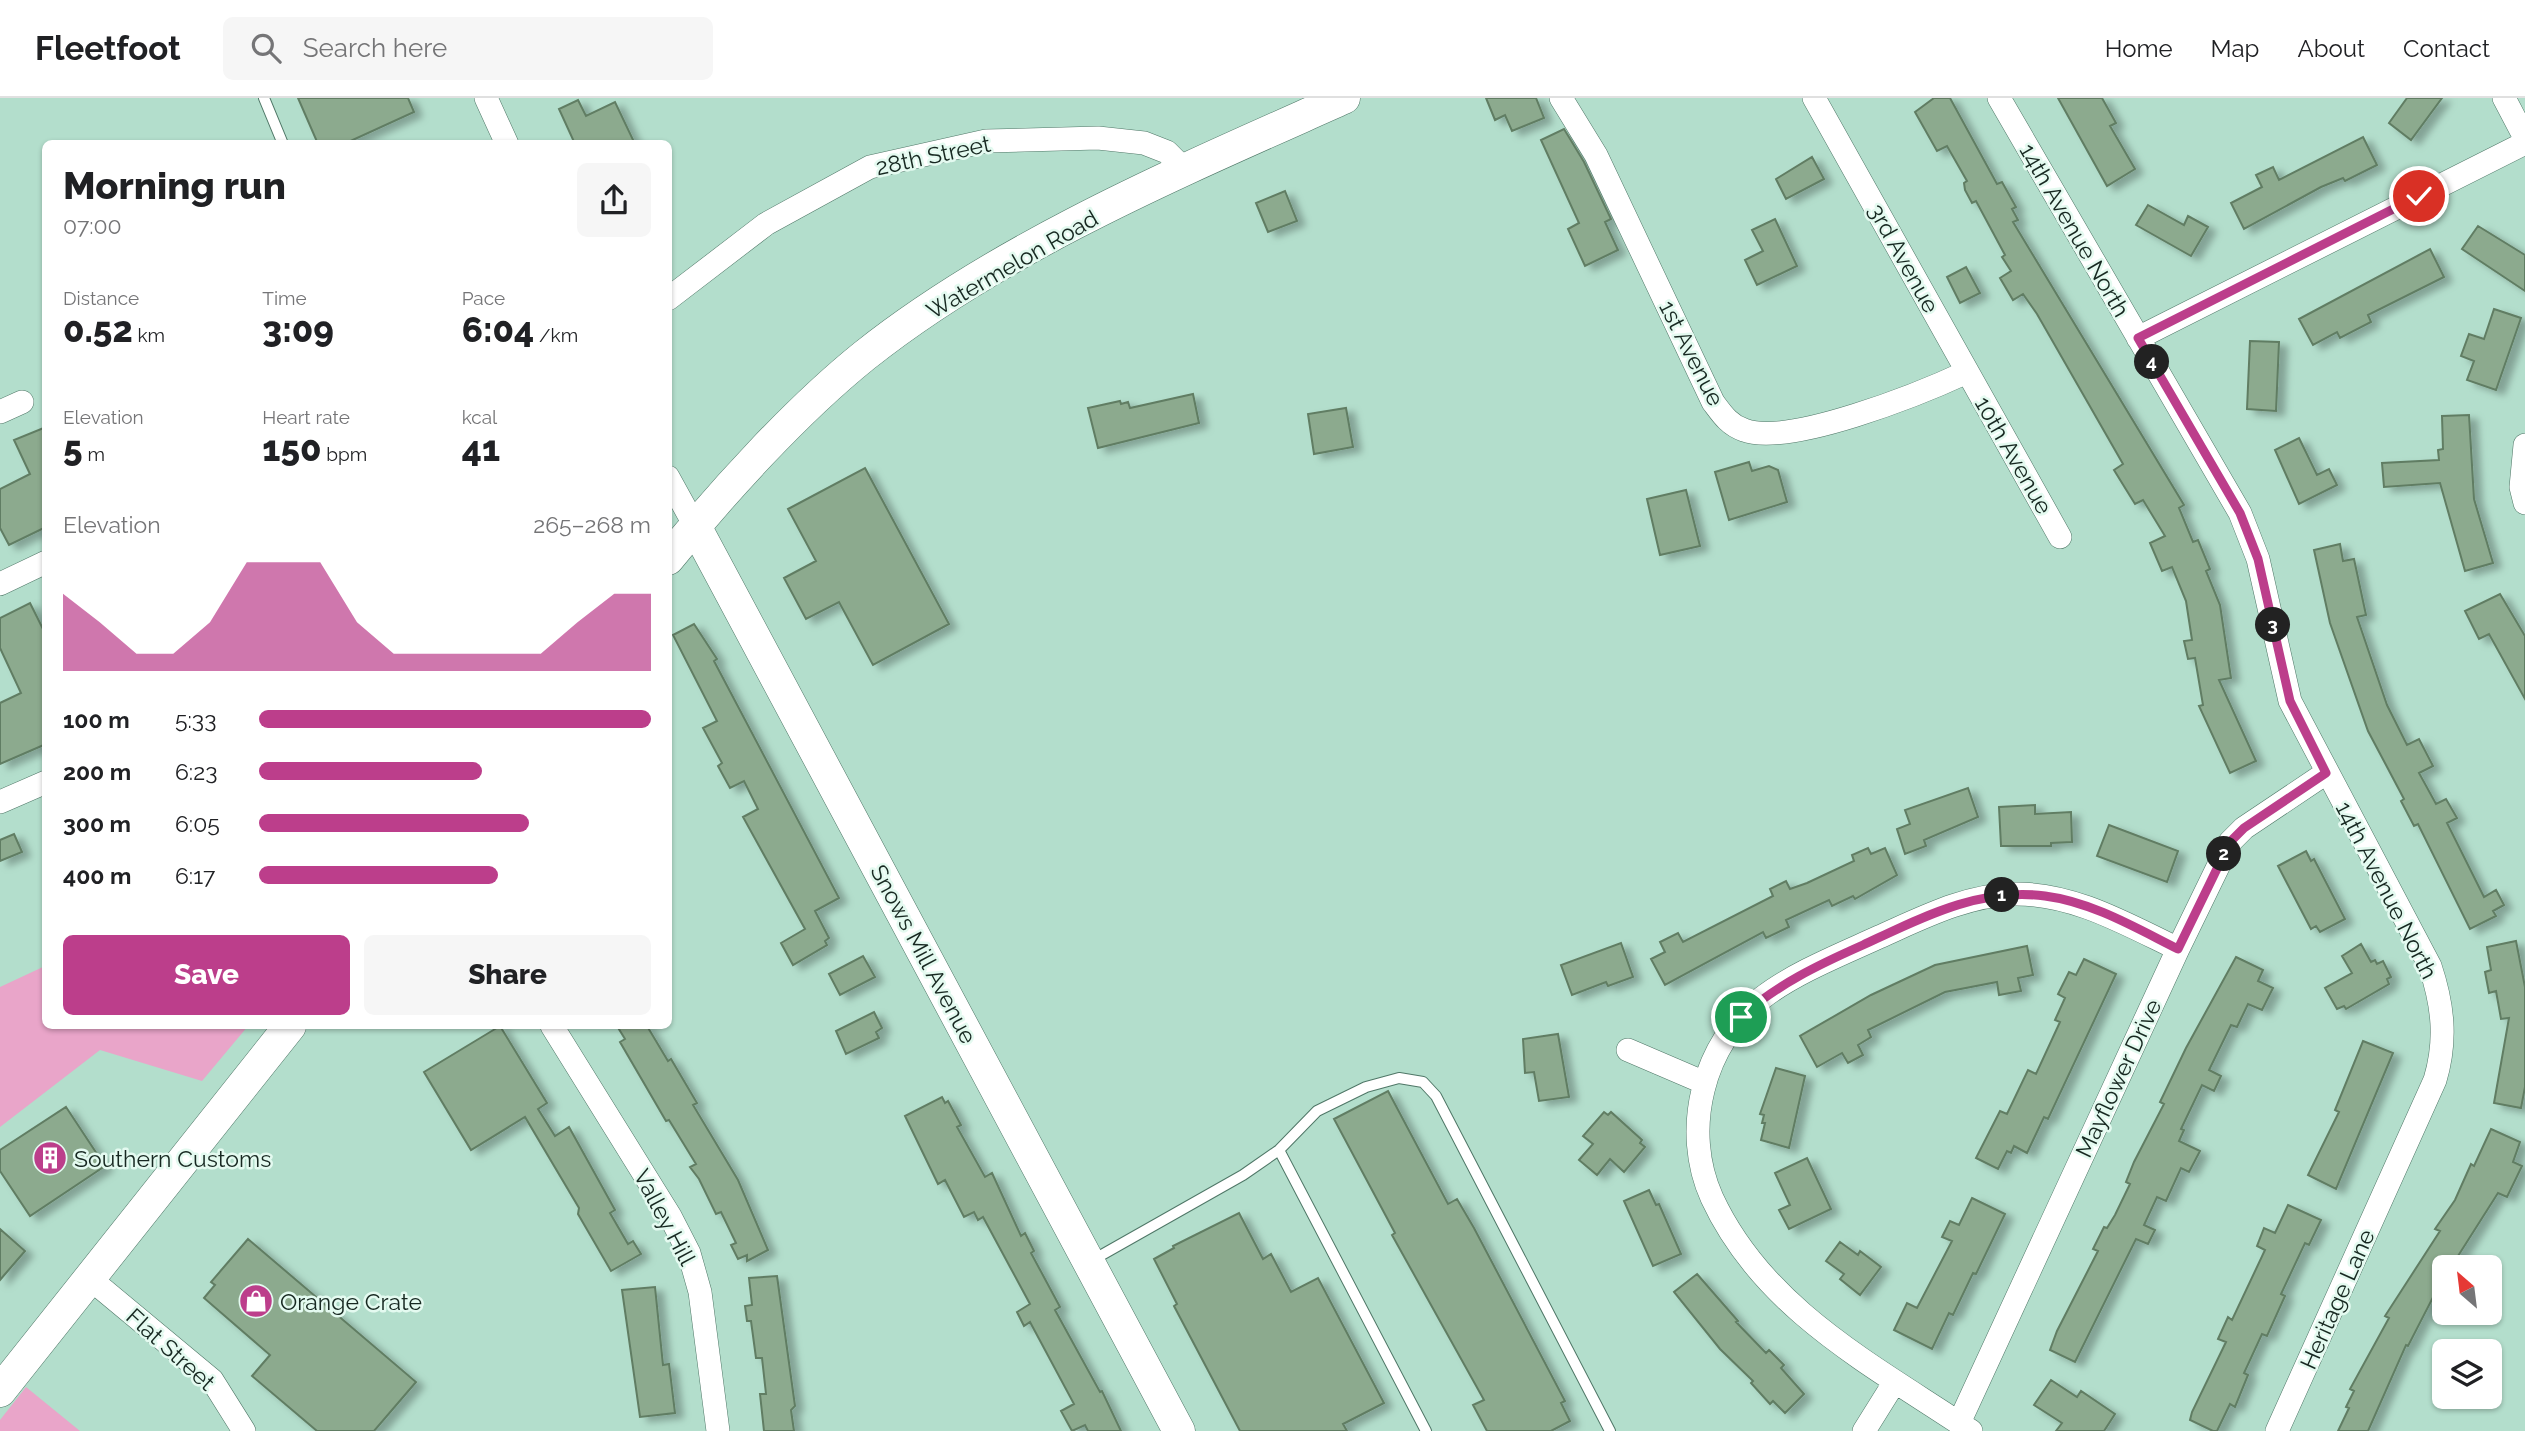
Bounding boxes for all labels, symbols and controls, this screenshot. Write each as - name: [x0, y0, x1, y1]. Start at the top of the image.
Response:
- search box: [223, 17, 713, 80]
- text: Fleetfoot: [35, 29, 181, 68]
- icon: search: [247, 29, 285, 67]
- text: Search here: [303, 33, 447, 63]
- text: Home: [2105, 34, 2173, 63]
- text: Map: [2211, 34, 2259, 63]
- text: About: [2297, 34, 2365, 63]
- text: Contact: [2403, 34, 2490, 63]
- street label: 28th Street: [873, 130, 993, 180]
- street label: 14th Avenue North: [2014, 139, 2136, 321]
- text: Morning run: [63, 163, 286, 208]
- button: share: [577, 163, 651, 237]
- pin: [2389, 166, 2449, 226]
- icon: check: [2400, 177, 2438, 215]
- street label: 3rd Avenue: [1863, 199, 1945, 317]
- street label: Watermelon Road: [922, 204, 1102, 324]
- text: 07:00: [63, 212, 122, 239]
- text: Distance: [63, 287, 139, 309]
- text: Time: [262, 287, 307, 309]
- text: Pace: [462, 287, 505, 309]
- street label: 1st Avenue: [1654, 296, 1730, 410]
- text: 0.52: [63, 309, 133, 350]
- text: 3:09: [262, 309, 334, 350]
- text: 6:04: [462, 309, 534, 350]
- text: km: [133, 324, 165, 346]
- text: /km: [534, 324, 578, 346]
- pin: 4: [2134, 344, 2170, 380]
- text: 4: [2146, 350, 2157, 372]
- street label: 10th Avenue: [1970, 392, 2058, 518]
- text: Elevation: [63, 406, 144, 428]
- text: Heart rate: [262, 406, 350, 428]
- text: kcal: [462, 406, 497, 428]
- text: 5: [63, 428, 83, 469]
- text: 150: [262, 428, 321, 469]
- text: 41: [462, 428, 500, 469]
- text: m: [83, 443, 105, 465]
- text: bpm: [321, 443, 367, 465]
- text: Elevation: [63, 511, 161, 538]
- text: 265–268 m: [533, 511, 651, 538]
- pin: 3: [2256, 608, 2290, 642]
- text: 3: [2267, 613, 2278, 635]
- text: 100 m: [63, 706, 130, 733]
- text: 5:33: [175, 706, 216, 733]
- text: 200 m: [63, 758, 131, 785]
- text: 6:23: [175, 758, 217, 785]
- street label: 14th Avenue North: [2331, 797, 2443, 983]
- text: 300 m: [63, 810, 131, 837]
- text: 6:05: [175, 810, 220, 837]
- pin: 2: [2206, 836, 2242, 872]
- text: 2: [2218, 842, 2229, 864]
- street label: Snows Mill Avenue: [865, 860, 983, 1048]
- text: 400 m: [63, 862, 131, 889]
- text: 6:17: [175, 862, 215, 889]
- pin: 1: [1984, 878, 2020, 912]
- text: 1: [1997, 883, 2006, 905]
- button: Save: [63, 935, 350, 1015]
- button: Share: [364, 935, 651, 1015]
- pin: [1711, 987, 1771, 1047]
- street label: Mayflower Drive: [2070, 995, 2166, 1161]
- icon: arrive: [1722, 998, 1760, 1036]
- building icon: Southern Customs: [31, 1139, 69, 1177]
- place label: Southern Customs: [74, 1145, 271, 1172]
- street label: Valley Hill: [628, 1164, 702, 1270]
- street label: Heritage Lane: [2294, 1225, 2380, 1373]
- north arrow: [2432, 1255, 2502, 1325]
- map controls: [2432, 1255, 2502, 1409]
- shop icon: Orange Crate: [237, 1282, 275, 1320]
- place label: Orange Crate: [280, 1288, 422, 1315]
- street label: Flat Street: [121, 1302, 221, 1396]
- button: layers: [2432, 1339, 2502, 1409]

